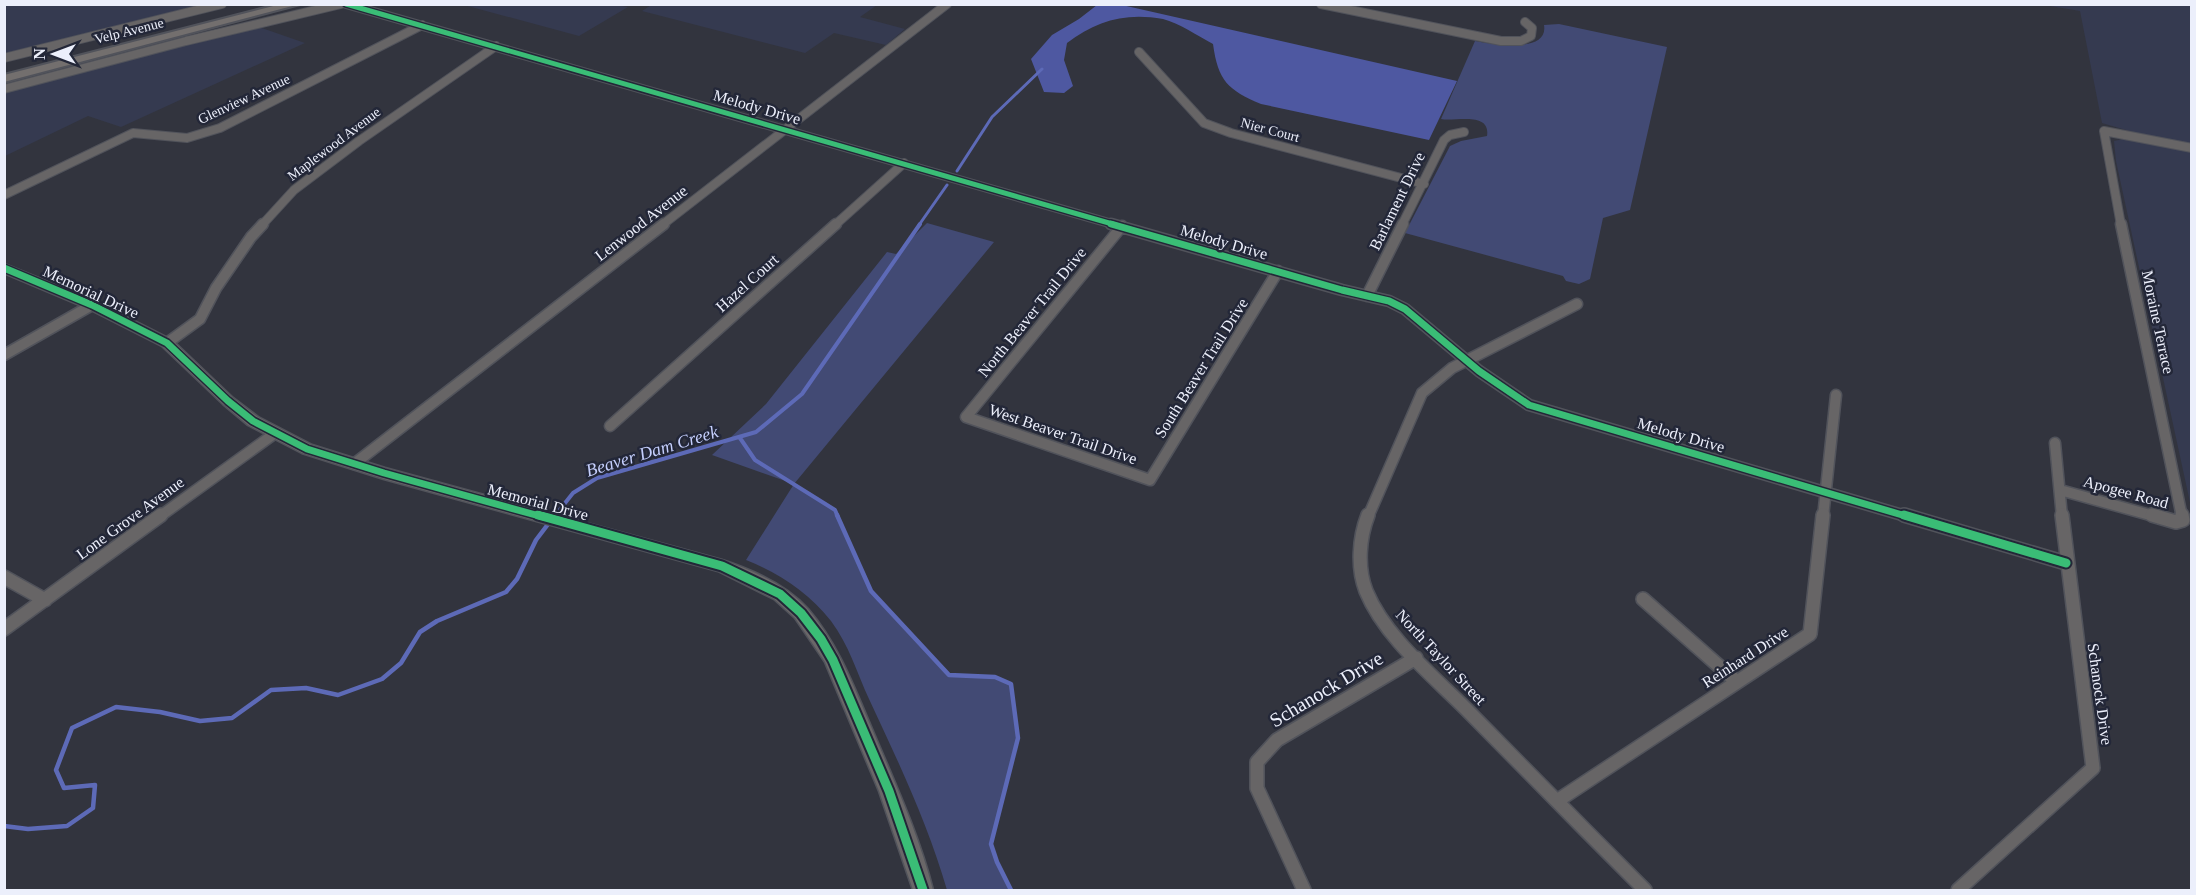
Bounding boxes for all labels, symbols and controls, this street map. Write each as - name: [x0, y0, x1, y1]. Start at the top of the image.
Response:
- street label: Velp Avenue: [93, 15, 165, 47]
- north arrow: [24, 24, 84, 84]
- text: N: [31, 48, 48, 60]
- street label: Glenview Avenue: [196, 71, 292, 127]
- street label: Melody Drive: [711, 86, 803, 129]
- street label: Maplewood Avenue: [285, 104, 383, 184]
- street label: Nier Court: [1239, 115, 1301, 145]
- street label: Barlament Drive: [1366, 149, 1428, 253]
- street label: Lenwood Avenue: [592, 182, 690, 264]
- street label: Melody Drive: [1178, 221, 1270, 264]
- street label: North Beaver Trail Drive: [975, 244, 1089, 380]
- street label: Hazel Court: [712, 250, 782, 315]
- street label: Memorial Drive: [40, 262, 142, 322]
- street label: Moraine Terrace: [2139, 269, 2177, 375]
- street label: South Beaver Trail Drive: [1151, 295, 1251, 441]
- street label: West Beaver Trail Drive: [987, 401, 1139, 467]
- street label: Melody Drive: [1635, 414, 1727, 457]
- water label: Beaver Dam Creek: [583, 421, 722, 481]
- street label: Apogee Road: [2081, 472, 2170, 513]
- street label: Lone Grove Avenue: [73, 473, 187, 563]
- street label: Memorial Drive: [486, 480, 590, 524]
- street label: North Taylor Street: [1392, 606, 1490, 709]
- street label: Reinhard Drive: [1699, 623, 1791, 691]
- street label: Schanock Drive: [2084, 642, 2116, 746]
- street label: Schanock Drive: [1265, 646, 1387, 731]

